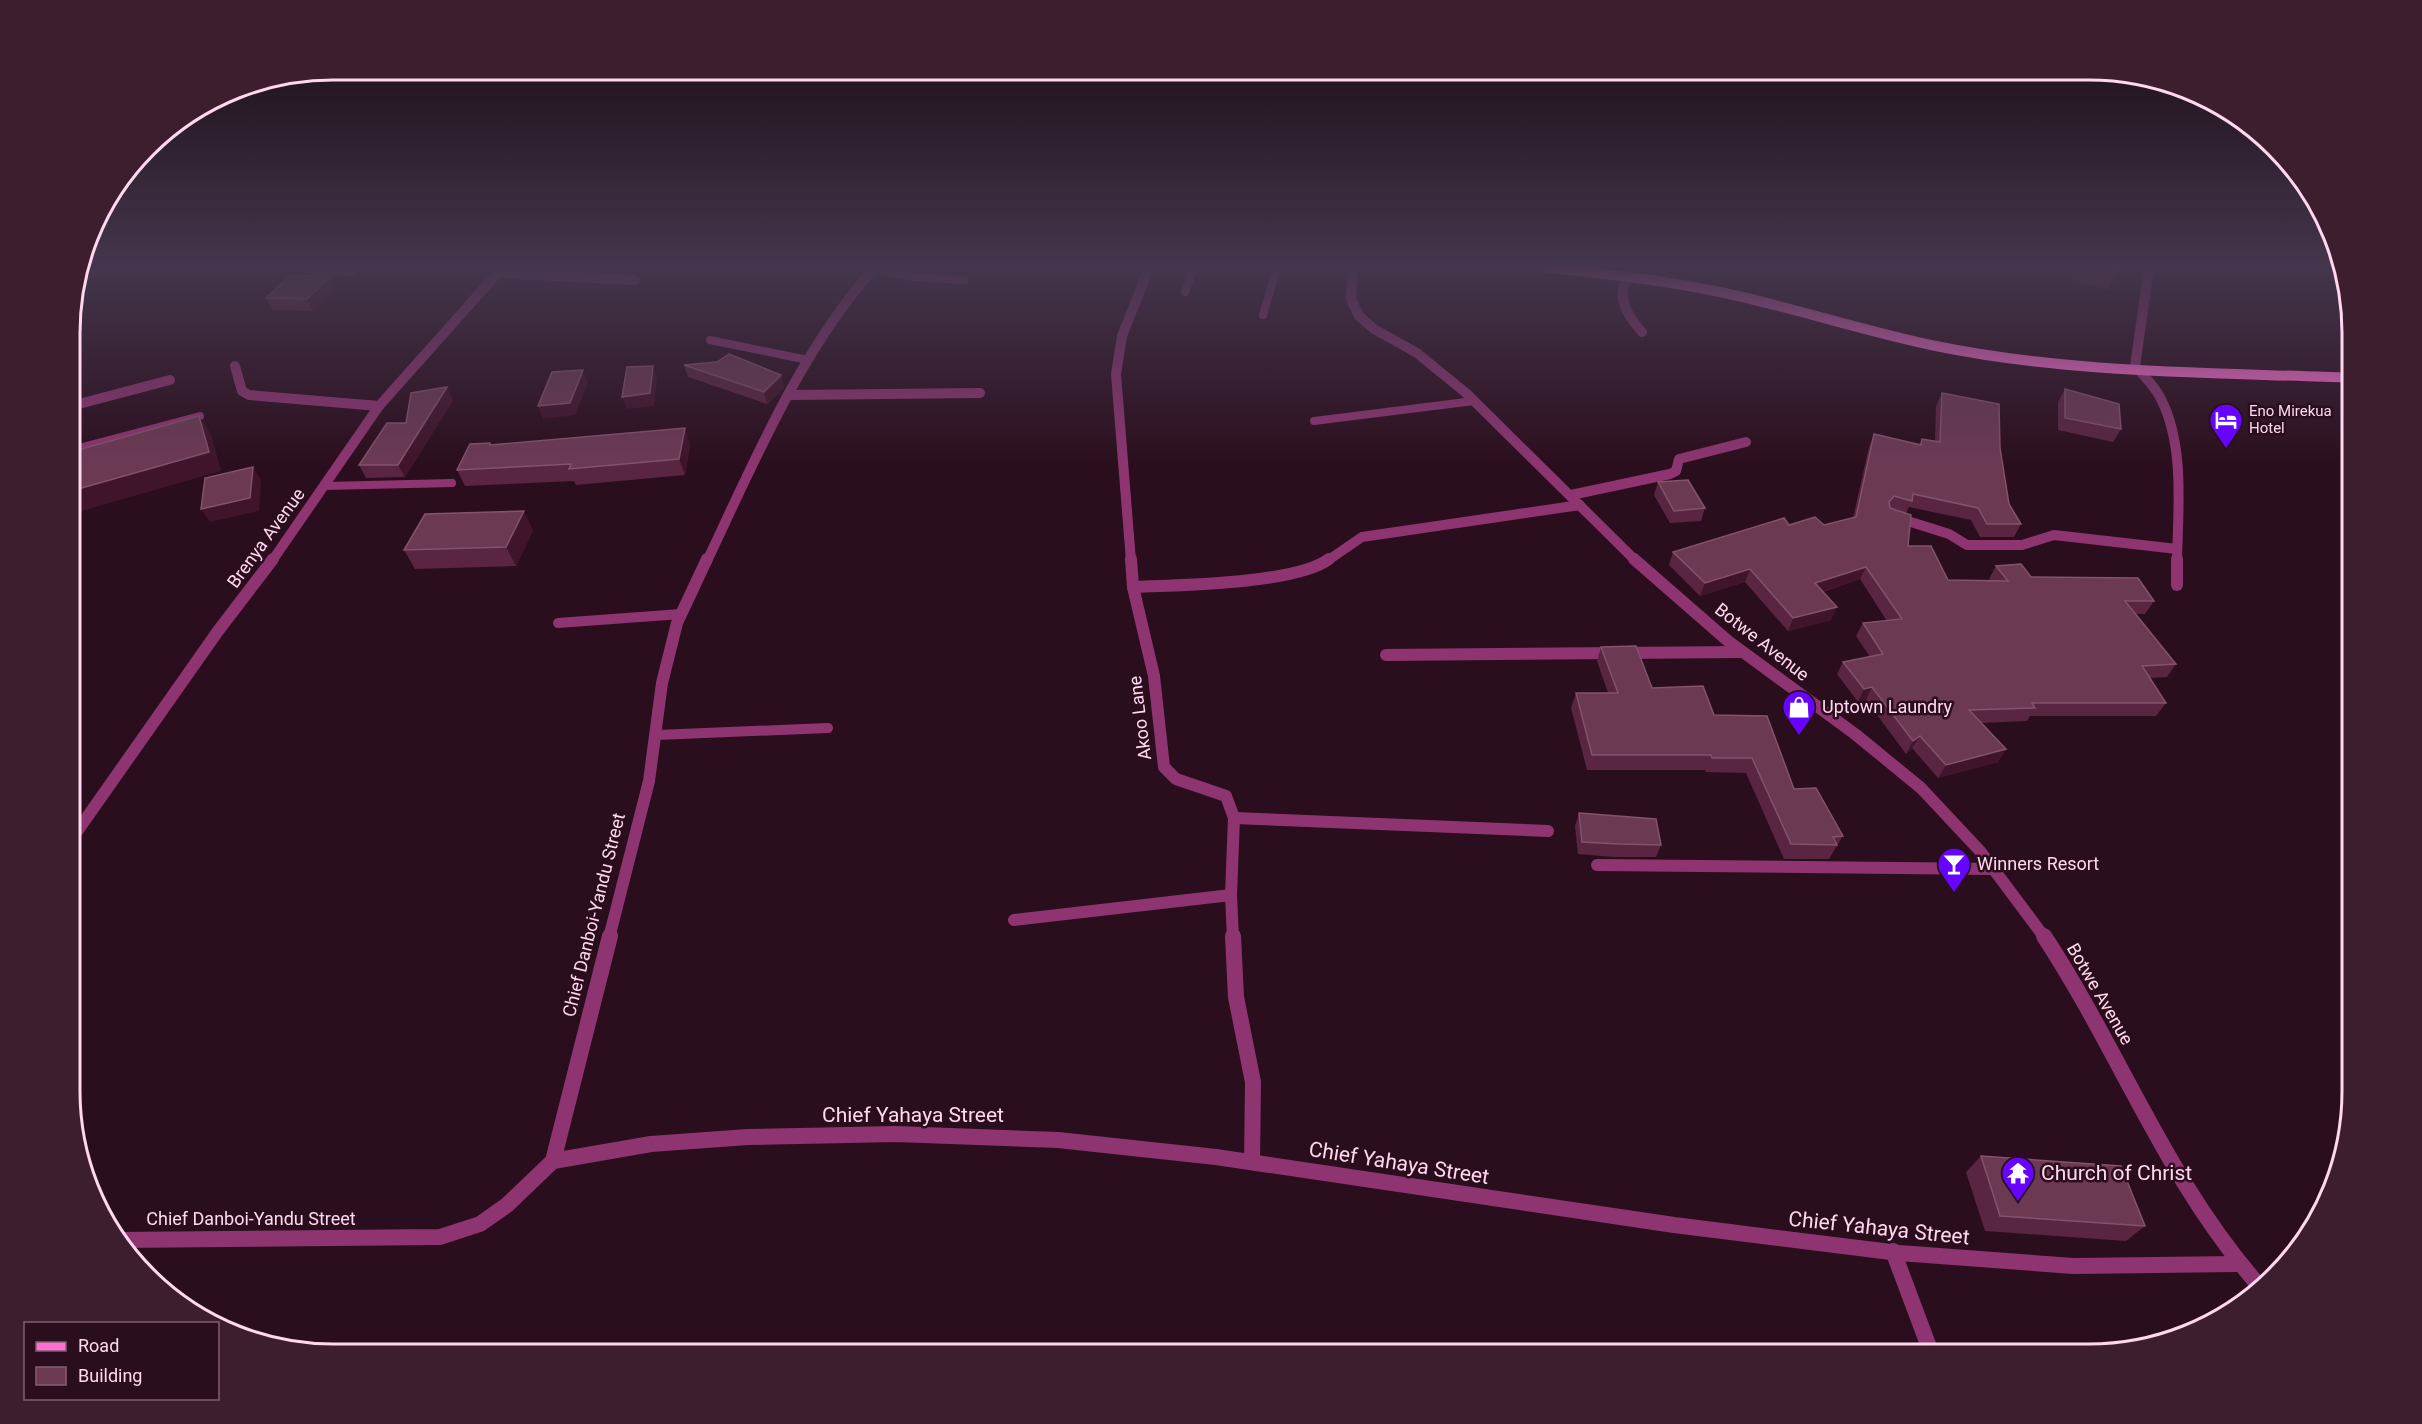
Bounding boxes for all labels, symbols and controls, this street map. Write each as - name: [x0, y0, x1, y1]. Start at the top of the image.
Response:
- hotel icon: Eno Mirekua Hotel: [2208, 402, 2244, 449]
- place label: Eno Mirekua Hotel: [2249, 402, 2332, 437]
- street label: Brenya Avenue: [222, 484, 309, 592]
- street label: Botwe Avenue: [1711, 598, 1814, 685]
- street label: Akoo Lane: [1124, 675, 1155, 761]
- shop icon: Uptown Laundry: [1781, 689, 1817, 736]
- place label: Uptown Laundry: [1822, 696, 1952, 717]
- street label: Chief Danboi-Yandu Street: [558, 811, 629, 1019]
- bar icon: Winners Resort: [1936, 846, 1972, 893]
- place label: Winners Resort: [1977, 853, 2099, 874]
- street label: Botwe Avenue: [2063, 939, 2138, 1048]
- street label: Chief Yahaya Street: [822, 1103, 1004, 1127]
- street label: Chief Yahaya Street: [1307, 1137, 1491, 1189]
- temple icon: Church of Christ: [2000, 1155, 2036, 1202]
- place label: Church of Christ: [2041, 1161, 2192, 1185]
- street label: Chief Yahaya Street: [1787, 1207, 1971, 1249]
- street label: Chief Danboi-Yandu Street: [146, 1208, 356, 1229]
- legend: [24, 1322, 219, 1400]
- text: Road: [78, 1335, 119, 1356]
- text: Building: [78, 1365, 142, 1386]

